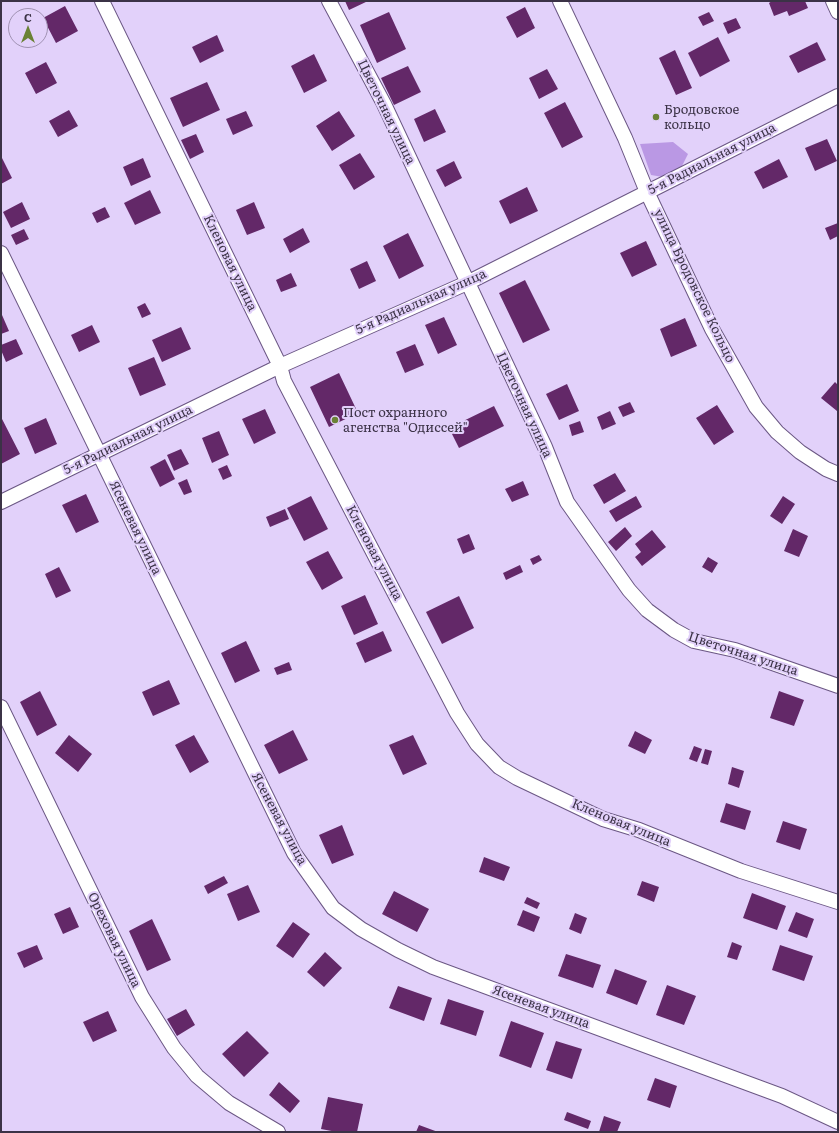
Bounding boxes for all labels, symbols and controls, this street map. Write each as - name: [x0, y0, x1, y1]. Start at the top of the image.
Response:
- north arrow: [8, 8, 48, 48]
- text: С: [24, 9, 32, 25]
- street label: Цветочная улица: [354, 57, 418, 167]
- place label: Бродовское кольцо: [664, 102, 739, 133]
- marker: Бродовское кольцо: [651, 112, 661, 122]
- street label: 5-я Радиальная улица: [645, 120, 779, 198]
- street label: улица Бродовское Кольцо: [650, 207, 738, 365]
- street label: Кленовая улица: [200, 212, 260, 314]
- street label: 5-я Радиальная улица: [353, 266, 489, 338]
- street label: Цветочная улица: [493, 350, 555, 460]
- street label: 5-я Радиальная улица: [61, 402, 195, 478]
- place label: Пост охранного агенства "Одисcей": [343, 405, 468, 436]
- marker: Пост охранного агенства "Одисcей": [330, 415, 340, 425]
- street label: Ясеневая улица: [106, 479, 164, 577]
- street label: Кленовая улица: [342, 503, 406, 603]
- street label: Цветочная улица: [686, 629, 800, 679]
- street label: Ясеневая улица: [248, 770, 310, 868]
- street label: Кленовая улица: [569, 796, 673, 850]
- street label: Ореховая улица: [84, 890, 144, 990]
- street label: Ясеневая улица: [490, 982, 592, 1032]

